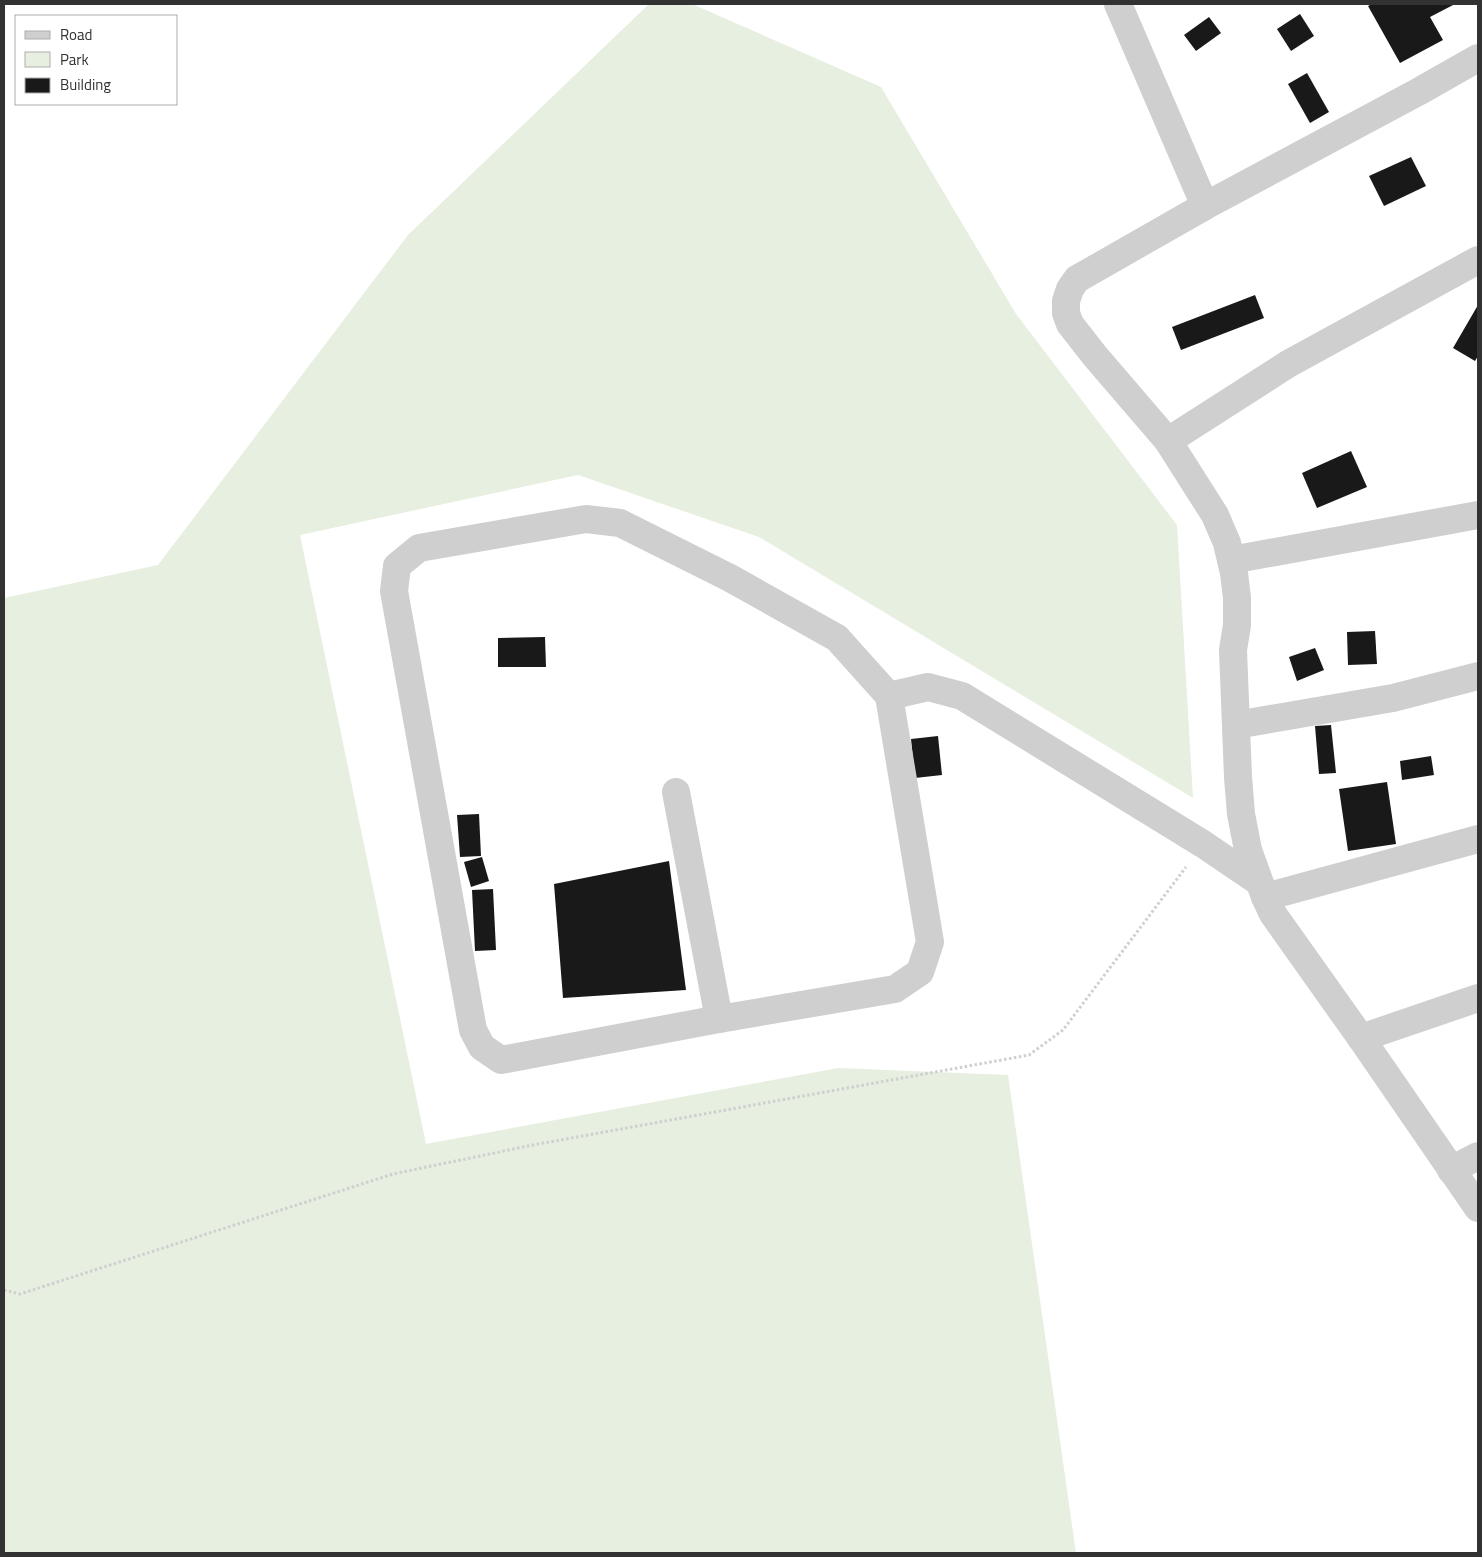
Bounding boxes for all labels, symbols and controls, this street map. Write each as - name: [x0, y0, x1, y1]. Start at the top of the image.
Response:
- legend: [15, 15, 178, 105]
- text: Road: [60, 23, 92, 46]
- text: Park: [60, 48, 89, 71]
- text: Building: [60, 73, 111, 96]

